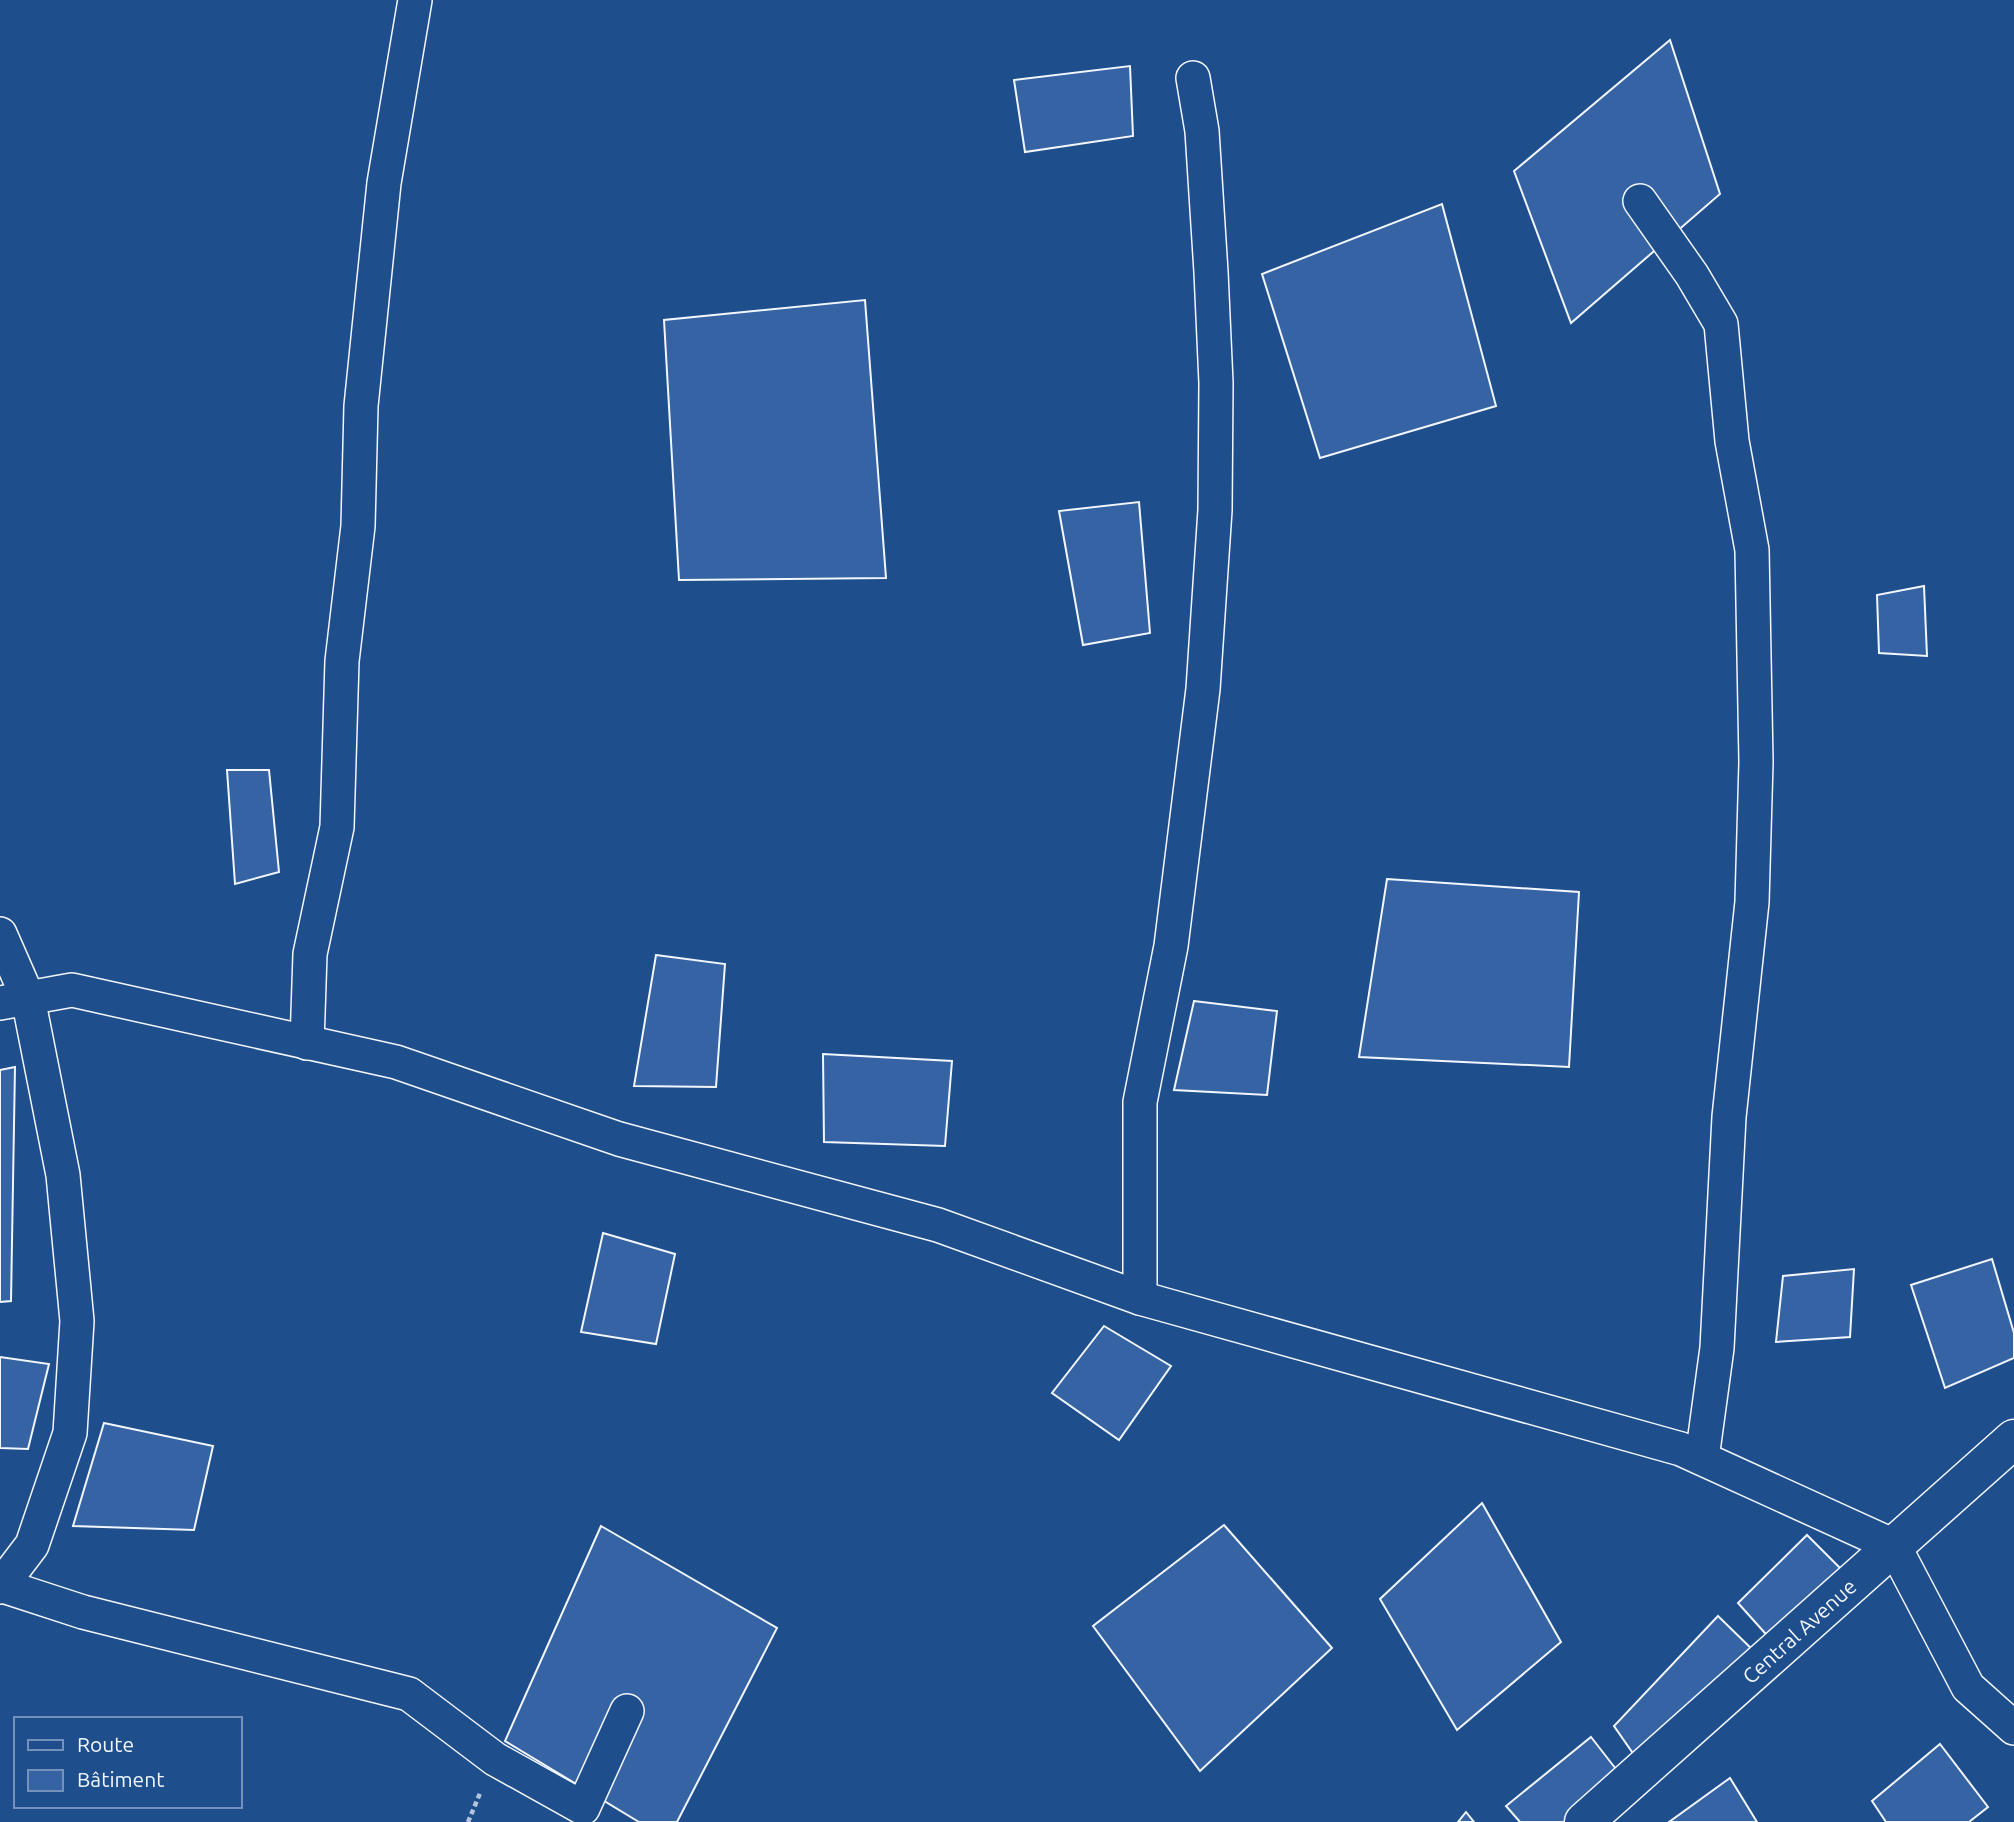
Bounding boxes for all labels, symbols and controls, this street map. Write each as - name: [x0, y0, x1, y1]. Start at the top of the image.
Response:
- street label: Central Avenue: [1737, 1574, 1861, 1688]
- legend: [14, 1717, 242, 1808]
- text: Route: [77, 1732, 134, 1756]
- text: Bâtiment: [77, 1767, 164, 1791]

